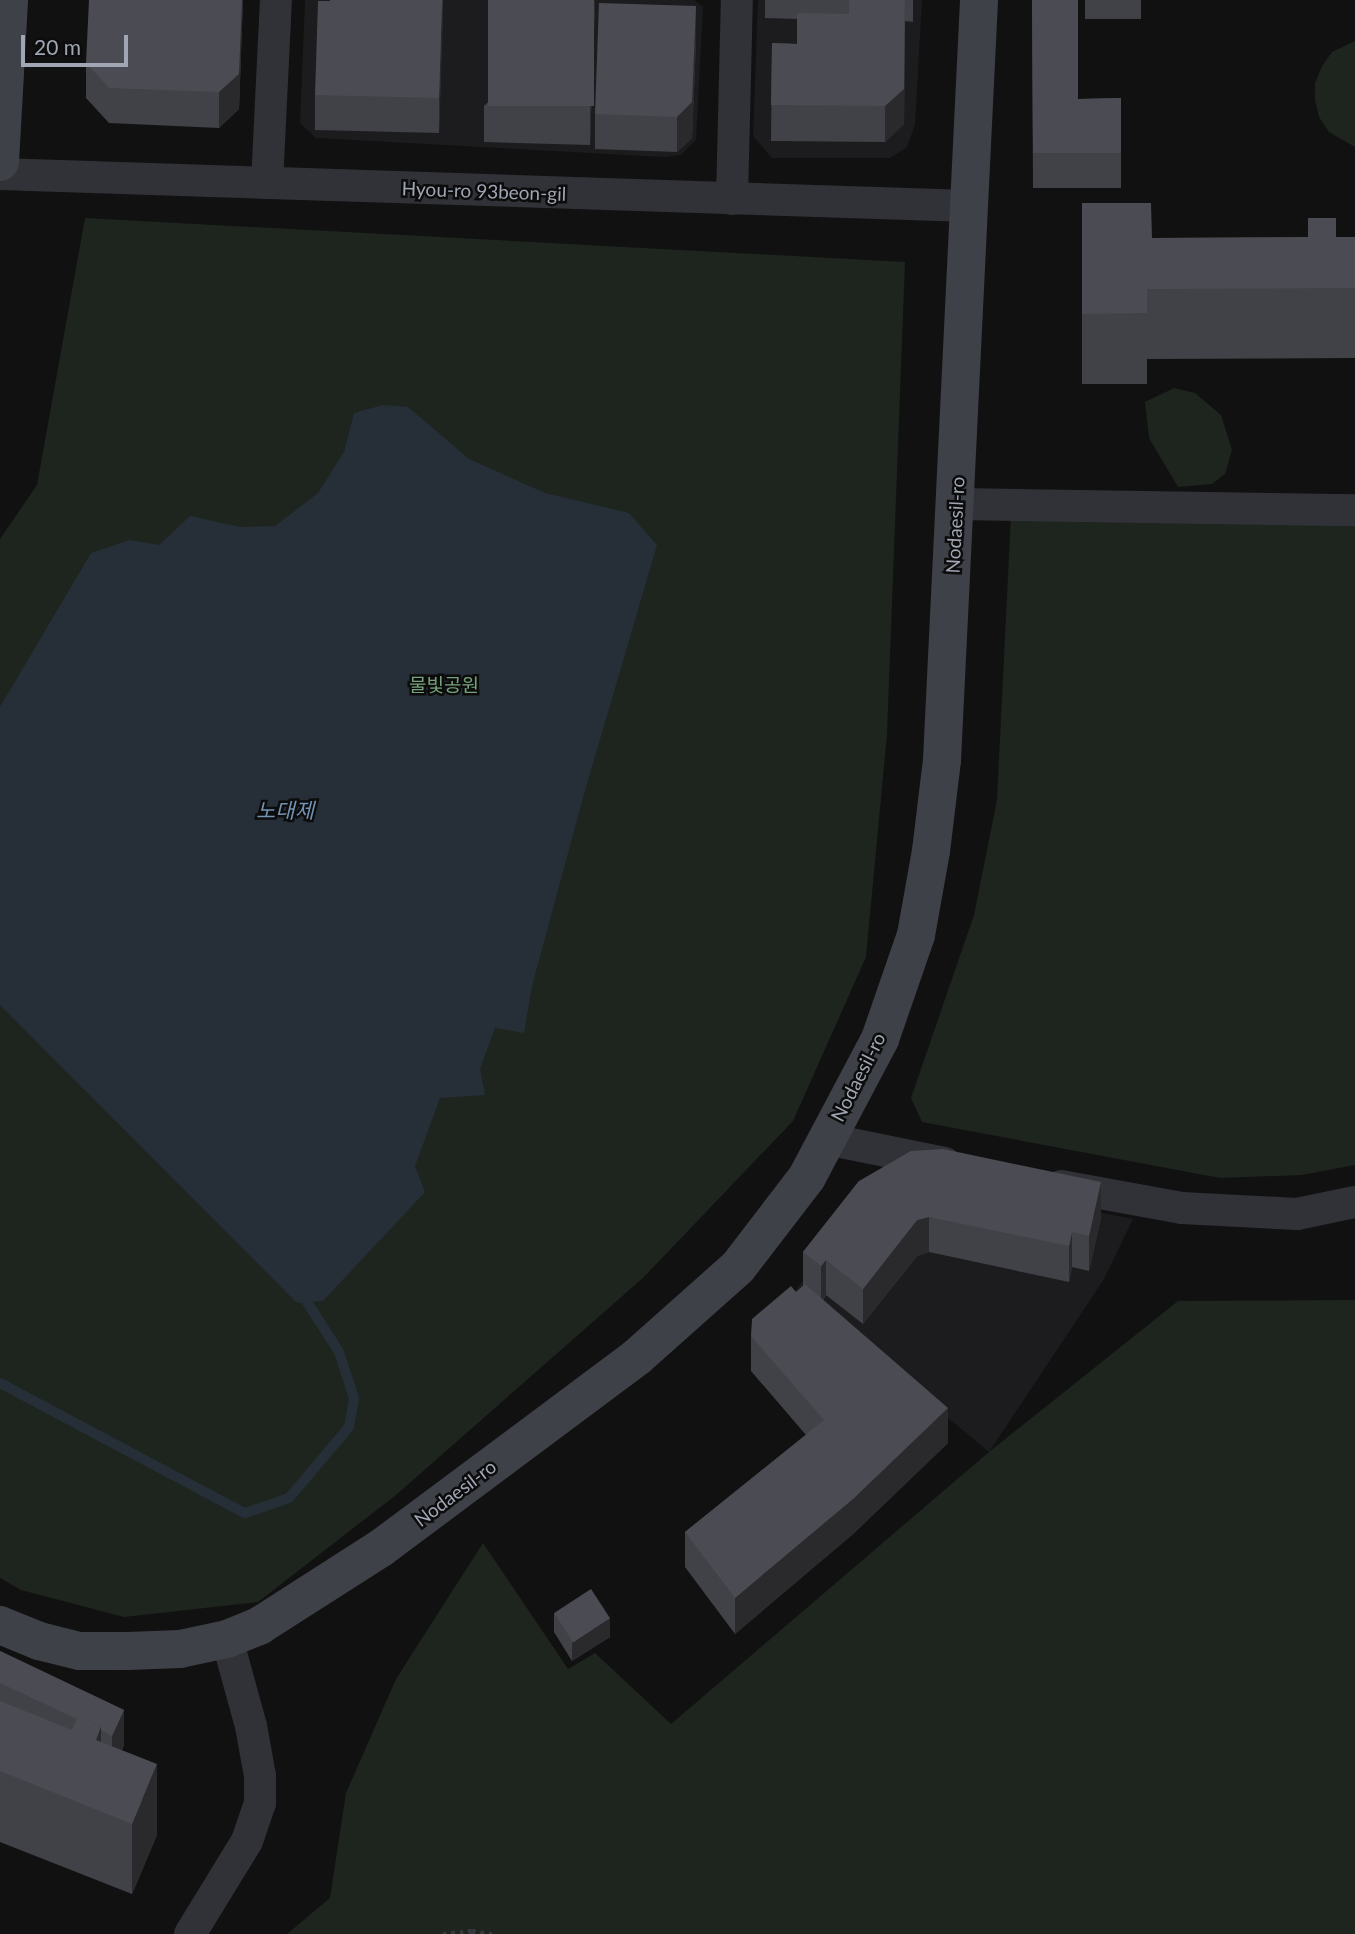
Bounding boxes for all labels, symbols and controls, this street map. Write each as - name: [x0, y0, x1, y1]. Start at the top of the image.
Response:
- scale bar: [24, 21, 131, 65]
- text: 20 m: [34, 34, 81, 59]
- street label: Hyou-ro 93beon-gil: [401, 177, 567, 205]
- street label: Nodaesil-ro: [941, 476, 969, 574]
- park label: 물빛공원: [409, 674, 479, 696]
- water label: 노대제: [256, 797, 314, 823]
- street label: Nodaesil-ro: [826, 1029, 890, 1125]
- street label: Nodaesil-ro: [410, 1455, 500, 1531]

